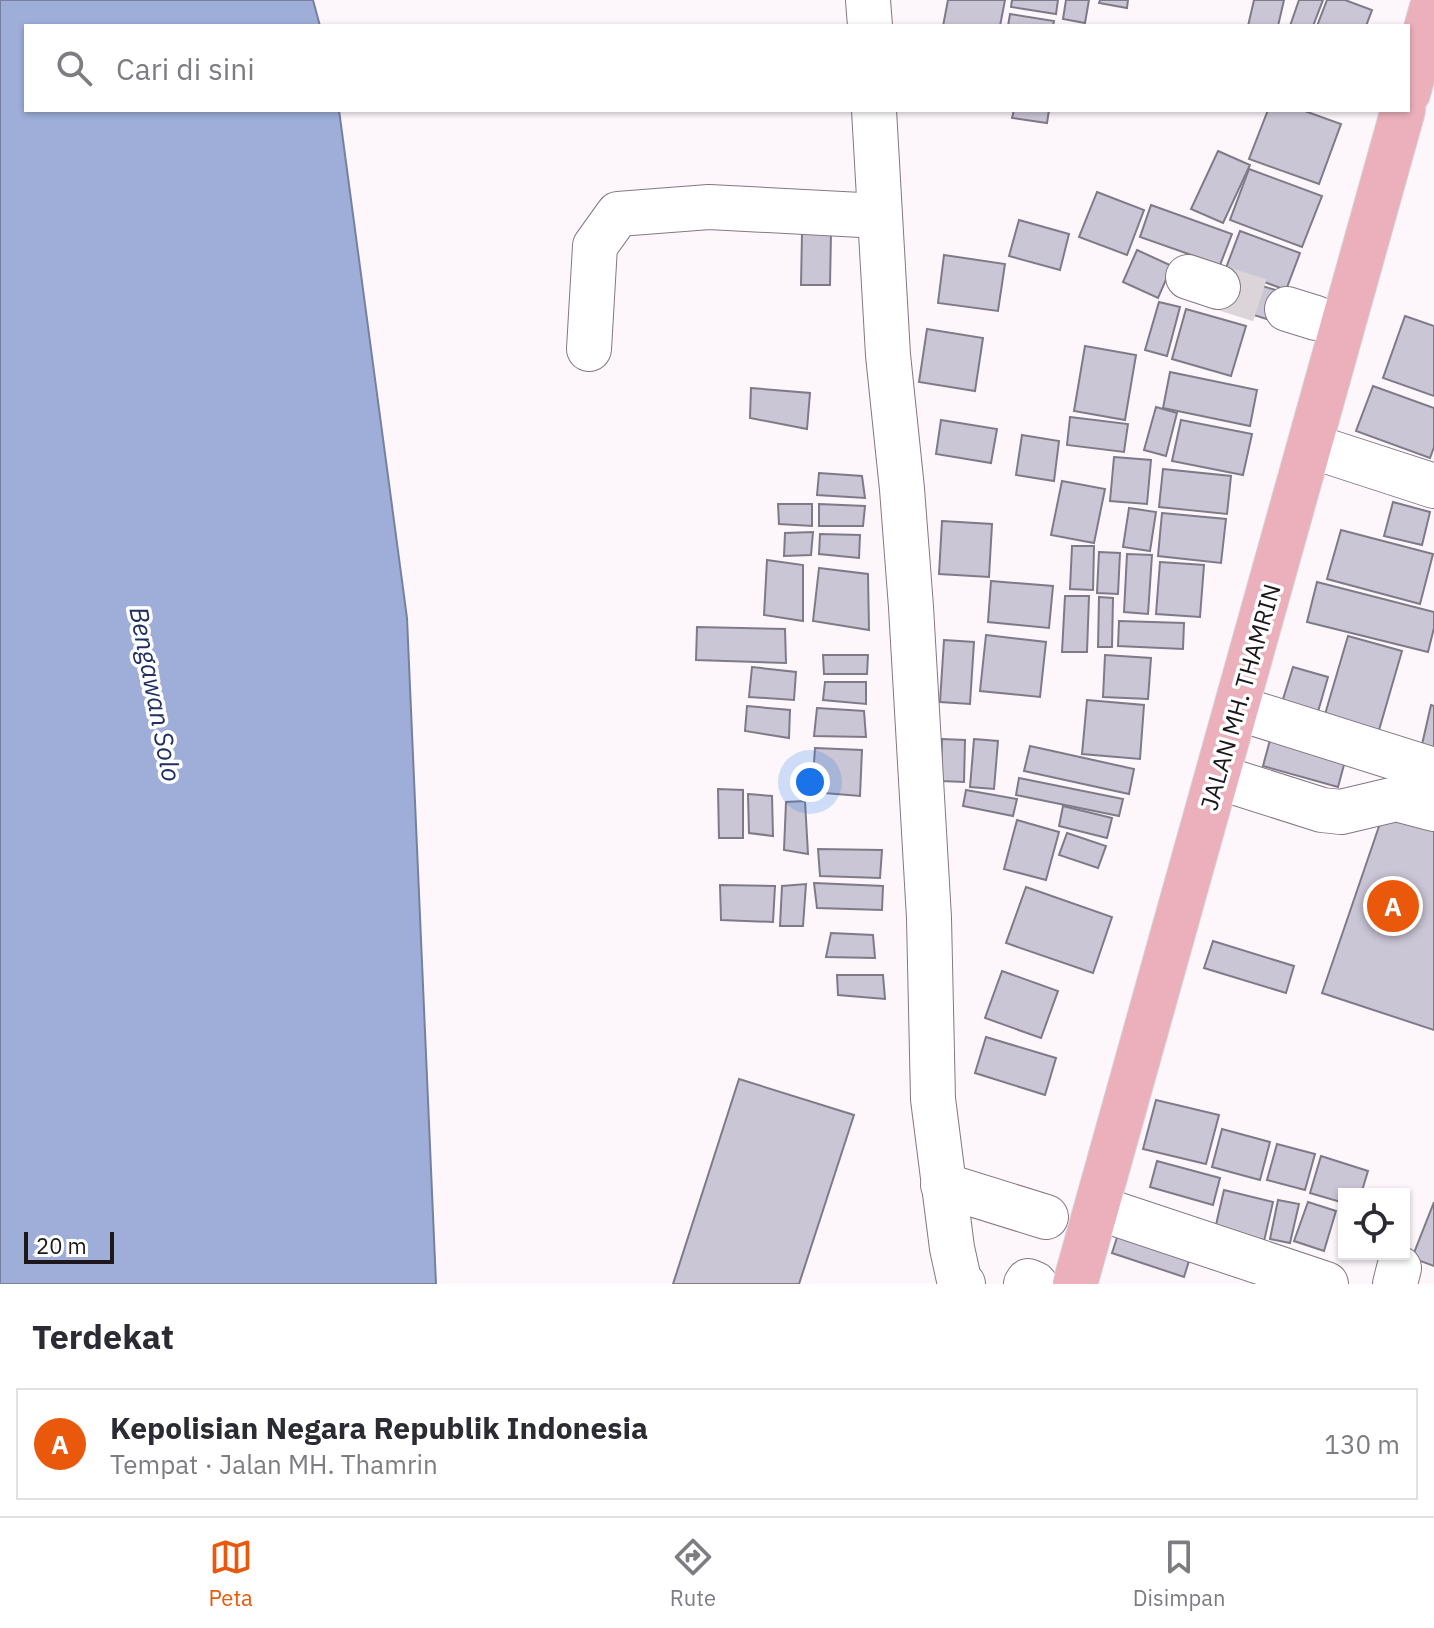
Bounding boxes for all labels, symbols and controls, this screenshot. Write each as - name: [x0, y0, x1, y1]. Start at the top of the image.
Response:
- search box: [24, 24, 1410, 112]
- icon: search: [52, 46, 96, 90]
- text: Cari di sini: [116, 49, 255, 88]
- street label: JALAN MH. THAMRIN: [1192, 580, 1288, 814]
- water label: Bengawan Solo: [122, 604, 190, 784]
- your location: [790, 762, 830, 802]
- pin: A: [1367, 876, 1419, 936]
- map controls: [1338, 1188, 1410, 1260]
- button: locate: [1338, 1188, 1410, 1260]
- scale bar: [24, 1228, 114, 1264]
- text: 20 m: [36, 1231, 87, 1260]
- text: Terdekat: [32, 1314, 174, 1358]
- text: Kepolisian Negara Republik Indonesia: [110, 1408, 648, 1447]
- text: A: [51, 1427, 69, 1461]
- text: 130 m: [1324, 1427, 1400, 1461]
- text: Tempat · Jalan MH. Thamrin: [110, 1447, 438, 1481]
- tab: Peta: [208, 1535, 253, 1612]
- tab: Rute: [670, 1535, 716, 1612]
- tab: Disimpan: [1133, 1535, 1226, 1612]

